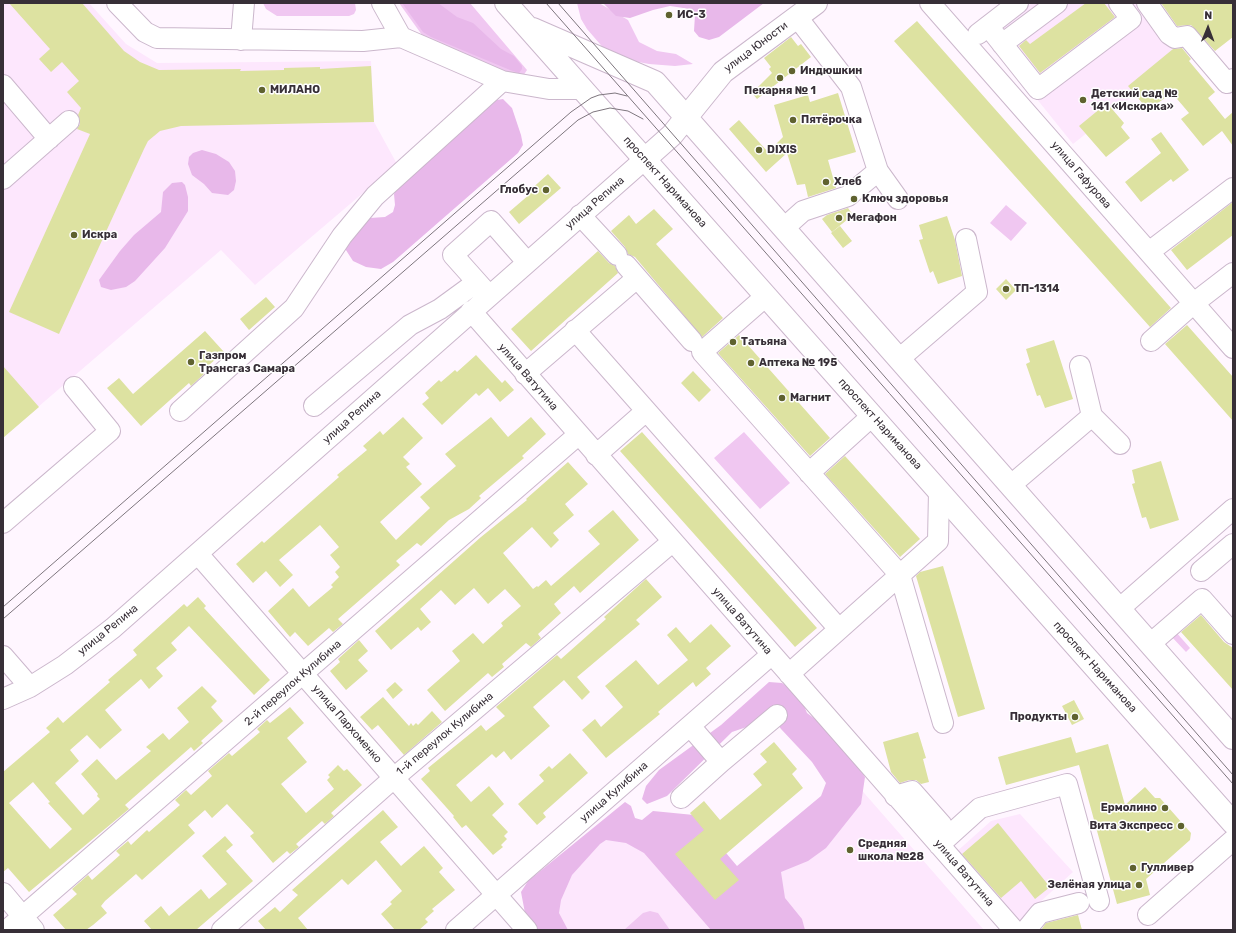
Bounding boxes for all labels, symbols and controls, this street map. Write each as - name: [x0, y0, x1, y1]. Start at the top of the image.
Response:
- place label: ИС-3: [677, 8, 706, 22]
- north arrow: [1188, 8, 1228, 48]
- text: N: [1204, 9, 1212, 22]
- marker: ИС-3: [664, 10, 674, 20]
- street label: улица Юности: [722, 19, 790, 75]
- place label: Индюшкин: [800, 64, 862, 78]
- marker: Индюшкин: [787, 66, 797, 76]
- marker: Пекарня № 1: [775, 73, 785, 83]
- place label: МИЛАНО: [270, 83, 320, 97]
- place label: Пекарня № 1: [744, 84, 816, 98]
- marker: МИЛАНО: [257, 85, 267, 95]
- place label: Детский сад № 141 «Искорка»: [1091, 87, 1178, 113]
- marker: Детский сад № 141 «Искорка»: [1078, 95, 1088, 105]
- place label: Пятёрочка: [801, 113, 862, 127]
- marker: Пятёрочка: [788, 115, 798, 125]
- street label: проспект Нариманова: [620, 134, 710, 230]
- street label: улица Гафурова: [1048, 139, 1114, 211]
- place label: DIXIS: [767, 143, 797, 157]
- marker: DIXIS: [754, 145, 764, 155]
- street label: улица Репина: [563, 174, 627, 232]
- place label: Хлеб: [834, 175, 862, 189]
- marker: Хлеб: [821, 177, 831, 187]
- place label: Глобус: [500, 183, 538, 197]
- marker: Глобус: [541, 185, 551, 195]
- place label: Ключ здоровья: [862, 192, 948, 206]
- marker: Ключ здоровья: [849, 194, 859, 204]
- place label: Мегафон: [847, 211, 897, 225]
- marker: Мегафон: [834, 213, 844, 223]
- place label: Искра: [82, 228, 117, 242]
- marker: Искра: [69, 230, 79, 240]
- place label: ТП-1314: [1014, 282, 1060, 296]
- marker: ТП-1314: [1001, 284, 1011, 294]
- place label: Татьяна: [741, 335, 787, 349]
- marker: Татьяна: [728, 337, 738, 347]
- street label: улица Ватутина: [495, 341, 561, 413]
- place label: Газпром Трансгаз Самара: [199, 349, 295, 375]
- place label: Аптека № 195: [759, 356, 837, 370]
- marker: Газпром Трансгаз Самара: [186, 357, 196, 367]
- marker: Аптека № 195: [746, 358, 756, 368]
- street label: проспект Нариманова: [835, 376, 925, 472]
- street label: улица Репина: [320, 387, 384, 447]
- place label: Магнит: [790, 391, 831, 405]
- marker: Магнит: [777, 393, 787, 403]
- street label: улица Ватутина: [709, 585, 775, 657]
- street label: улица Репина: [75, 602, 141, 658]
- street label: проспект Нариманова: [1050, 619, 1140, 715]
- street label: 2-й переулок Кулибина: [242, 637, 344, 729]
- street label: улица Пархоменко: [309, 682, 385, 766]
- street label: 1-й переулок Кулибина: [394, 690, 496, 778]
- place label: Продукты: [1010, 710, 1067, 724]
- marker: Продукты: [1070, 712, 1080, 722]
- street label: улица Кулибина: [577, 759, 651, 825]
- place label: Ермолино: [1101, 801, 1157, 815]
- marker: Ермолино: [1160, 803, 1170, 813]
- place label: Вита Экспресс: [1089, 819, 1173, 833]
- marker: Вита Экспресс: [1176, 821, 1186, 831]
- place label: Средняя школа №28: [858, 837, 924, 863]
- street label: улица Ватутина: [931, 837, 997, 909]
- marker: Средняя школа №28: [845, 845, 855, 855]
- place label: Гулливер: [1141, 861, 1194, 875]
- marker: Гулливер: [1128, 863, 1138, 873]
- place label: Зелёная улица: [1047, 878, 1131, 892]
- marker: Зелёная улица: [1134, 880, 1144, 890]

